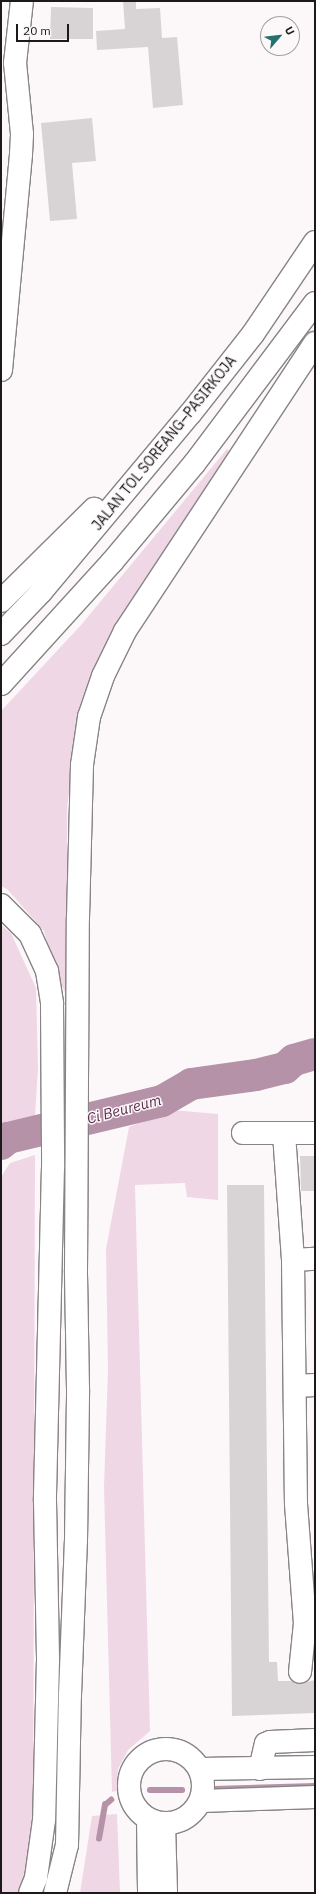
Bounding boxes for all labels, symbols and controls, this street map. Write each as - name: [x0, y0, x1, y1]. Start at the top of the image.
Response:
- scale bar: [18, 16, 71, 42]
- north arrow: [260, 16, 300, 56]
- text: 20 m: [23, 23, 51, 38]
- text: U: [282, 24, 298, 37]
- street label: JALAN TOL SOREANG–PASIRKOJA: [88, 352, 240, 534]
- water label: Ci Beureum: [85, 1090, 163, 1128]

